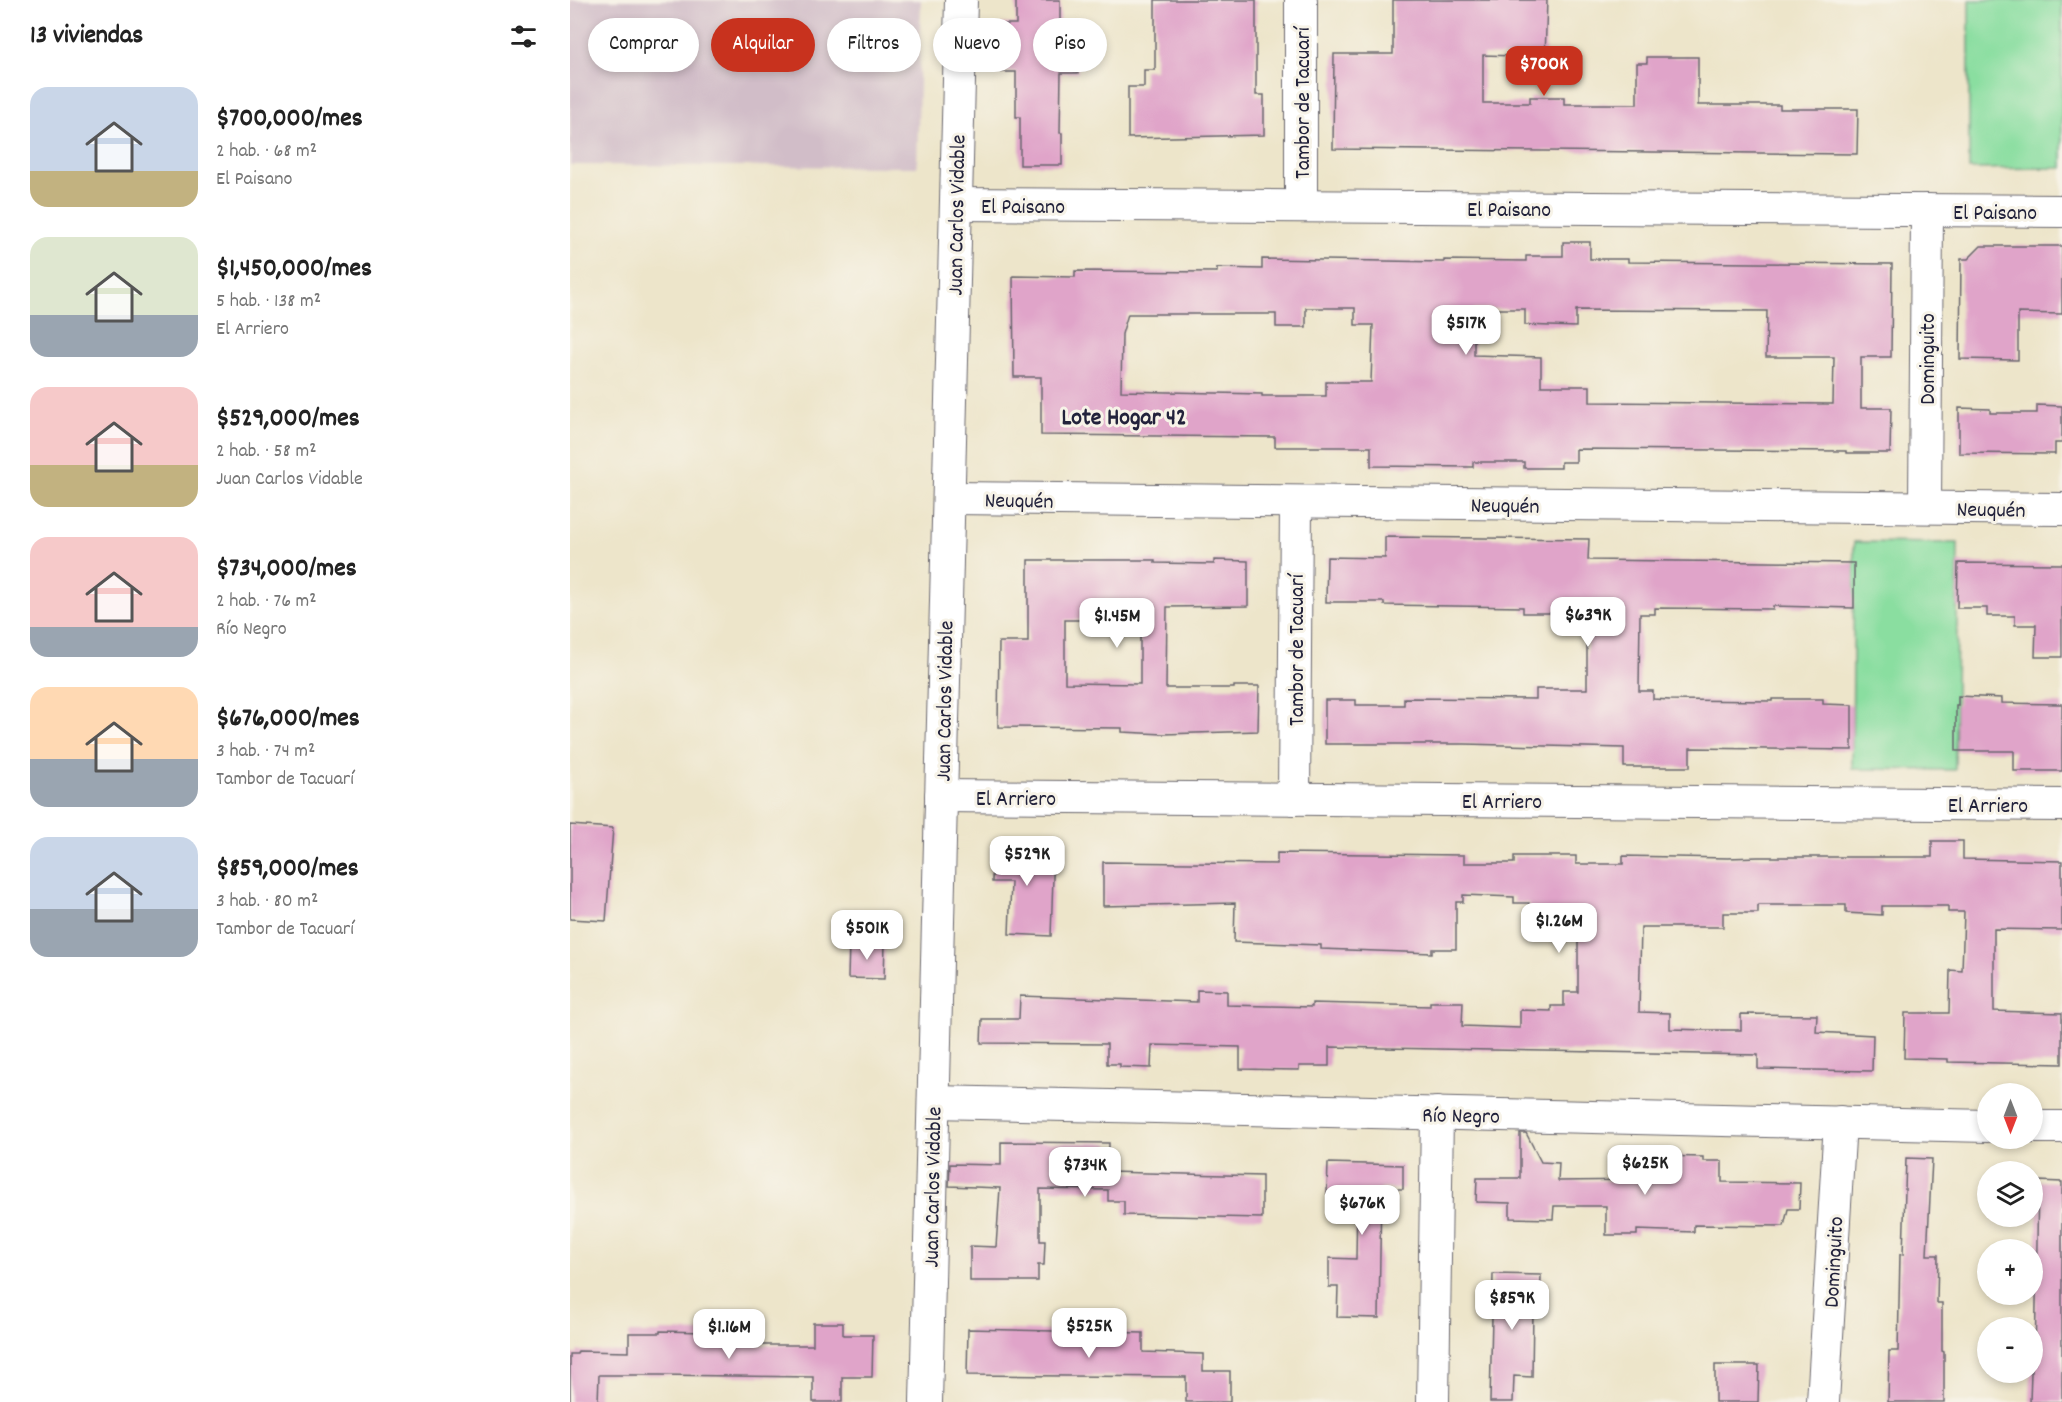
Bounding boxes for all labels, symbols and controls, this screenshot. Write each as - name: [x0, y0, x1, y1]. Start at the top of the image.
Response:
- text: 13 viviendas: [30, 18, 143, 55]
- chip: Comprar: [588, 18, 699, 72]
- chip: Alquilar: [711, 18, 815, 72]
- chip: Filtros: [827, 18, 921, 72]
- chip: Nuevo: [933, 18, 1021, 72]
- chip: Piso: [1033, 18, 1107, 72]
- icon: filters: [507, 20, 540, 53]
- street label: Tambor de Tacuarí: [1289, 25, 1320, 179]
- pin: $700K: [1502, 46, 1586, 97]
- text: $700K: [1520, 51, 1568, 79]
- text: $700,000/mes: [216, 101, 363, 138]
- icon: home: [78, 111, 150, 183]
- street label: Juan Carlos Vidable: [942, 134, 975, 296]
- text: 2 hab. · 68 m²: [216, 138, 317, 166]
- text: El Paisano: [216, 166, 292, 194]
- street label: El Paisano: [981, 193, 1065, 224]
- street label: El Paisano: [1467, 196, 1551, 227]
- street label: El Paisano: [1953, 199, 2037, 230]
- text: $1,450,000/mes: [216, 251, 372, 288]
- icon: home: [78, 261, 150, 333]
- text: 5 hab. · 138 m²: [216, 288, 321, 316]
- pin: $517K: [1424, 305, 1508, 356]
- text: $517K: [1446, 310, 1486, 338]
- street label: Dominguito: [1914, 313, 1945, 405]
- text: El Arriero: [216, 316, 289, 344]
- text: $529,000/mes: [216, 401, 360, 438]
- district label: Lote Hogar 42: [1062, 402, 1187, 436]
- icon: home: [78, 411, 150, 483]
- text: 2 hab. · 58 m²: [216, 438, 316, 466]
- text: Juan Carlos Vidable: [216, 466, 363, 494]
- street label: Neuquén: [984, 486, 1054, 519]
- street label: Neuquén: [1470, 491, 1540, 524]
- street label: Neuquén: [1956, 495, 2026, 528]
- text: $734,000/mes: [216, 551, 357, 588]
- icon: home: [78, 561, 150, 633]
- street label: Tambor de Tacuarí: [1283, 572, 1314, 726]
- text: 2 hab. · 76 m²: [216, 588, 317, 616]
- pin: $639K: [1546, 597, 1630, 648]
- pin: $1.45M: [1068, 598, 1166, 649]
- text: $639K: [1564, 602, 1612, 630]
- text: $1.45M: [1093, 603, 1141, 631]
- text: Río Negro: [216, 616, 287, 644]
- street label: Juan Carlos Vidable: [930, 620, 963, 782]
- text: $676,000/mes: [216, 701, 360, 738]
- icon: home: [78, 711, 150, 783]
- text: 3 hab. · 74 m²: [216, 738, 315, 766]
- text: Tambor de Tacuarí: [216, 766, 354, 794]
- street label: El Arriero: [976, 785, 1056, 816]
- street label: El Arriero: [1462, 788, 1542, 819]
- street label: El Arriero: [1948, 792, 2028, 823]
- pin: $529K: [985, 836, 1069, 887]
- text: $529K: [1004, 841, 1050, 869]
- text: $859,000/mes: [216, 851, 359, 888]
- icon: home: [78, 861, 150, 933]
- text: 3 hab. · 80 m²: [216, 888, 318, 916]
- pin: $1.26M: [1510, 903, 1608, 954]
- text: $1.26M: [1535, 908, 1583, 936]
- pin: $501K: [825, 910, 909, 961]
- text: $501K: [845, 915, 889, 943]
- text: Tambor de Tacuarí: [216, 916, 354, 944]
- north arrow: [1977, 1083, 2043, 1149]
- map controls: [1977, 1083, 2043, 1383]
- street label: Río Negro: [1422, 1101, 1500, 1134]
- street label: Juan Carlos Vidable: [918, 1106, 951, 1268]
- pin: $625K: [1603, 1145, 1687, 1196]
- pin: $734K: [1043, 1147, 1127, 1198]
- text: $625K: [1621, 1150, 1669, 1178]
- text: $734K: [1063, 1152, 1107, 1180]
- button: layers: [1977, 1161, 2043, 1227]
- pin: $676K: [1320, 1185, 1404, 1236]
- text: $676K: [1339, 1190, 1385, 1218]
- street label: Dominguito: [1818, 1216, 1853, 1309]
- button: +: [1977, 1239, 2043, 1305]
- pin: $859K: [1470, 1280, 1554, 1331]
- text: $859K: [1489, 1285, 1535, 1313]
- pin: $525K: [1047, 1308, 1131, 1359]
- pin: $1.16M: [680, 1309, 778, 1360]
- text: $525K: [1066, 1313, 1112, 1341]
- text: $1.16M: [707, 1314, 751, 1342]
- button: −: [1977, 1317, 2043, 1383]

